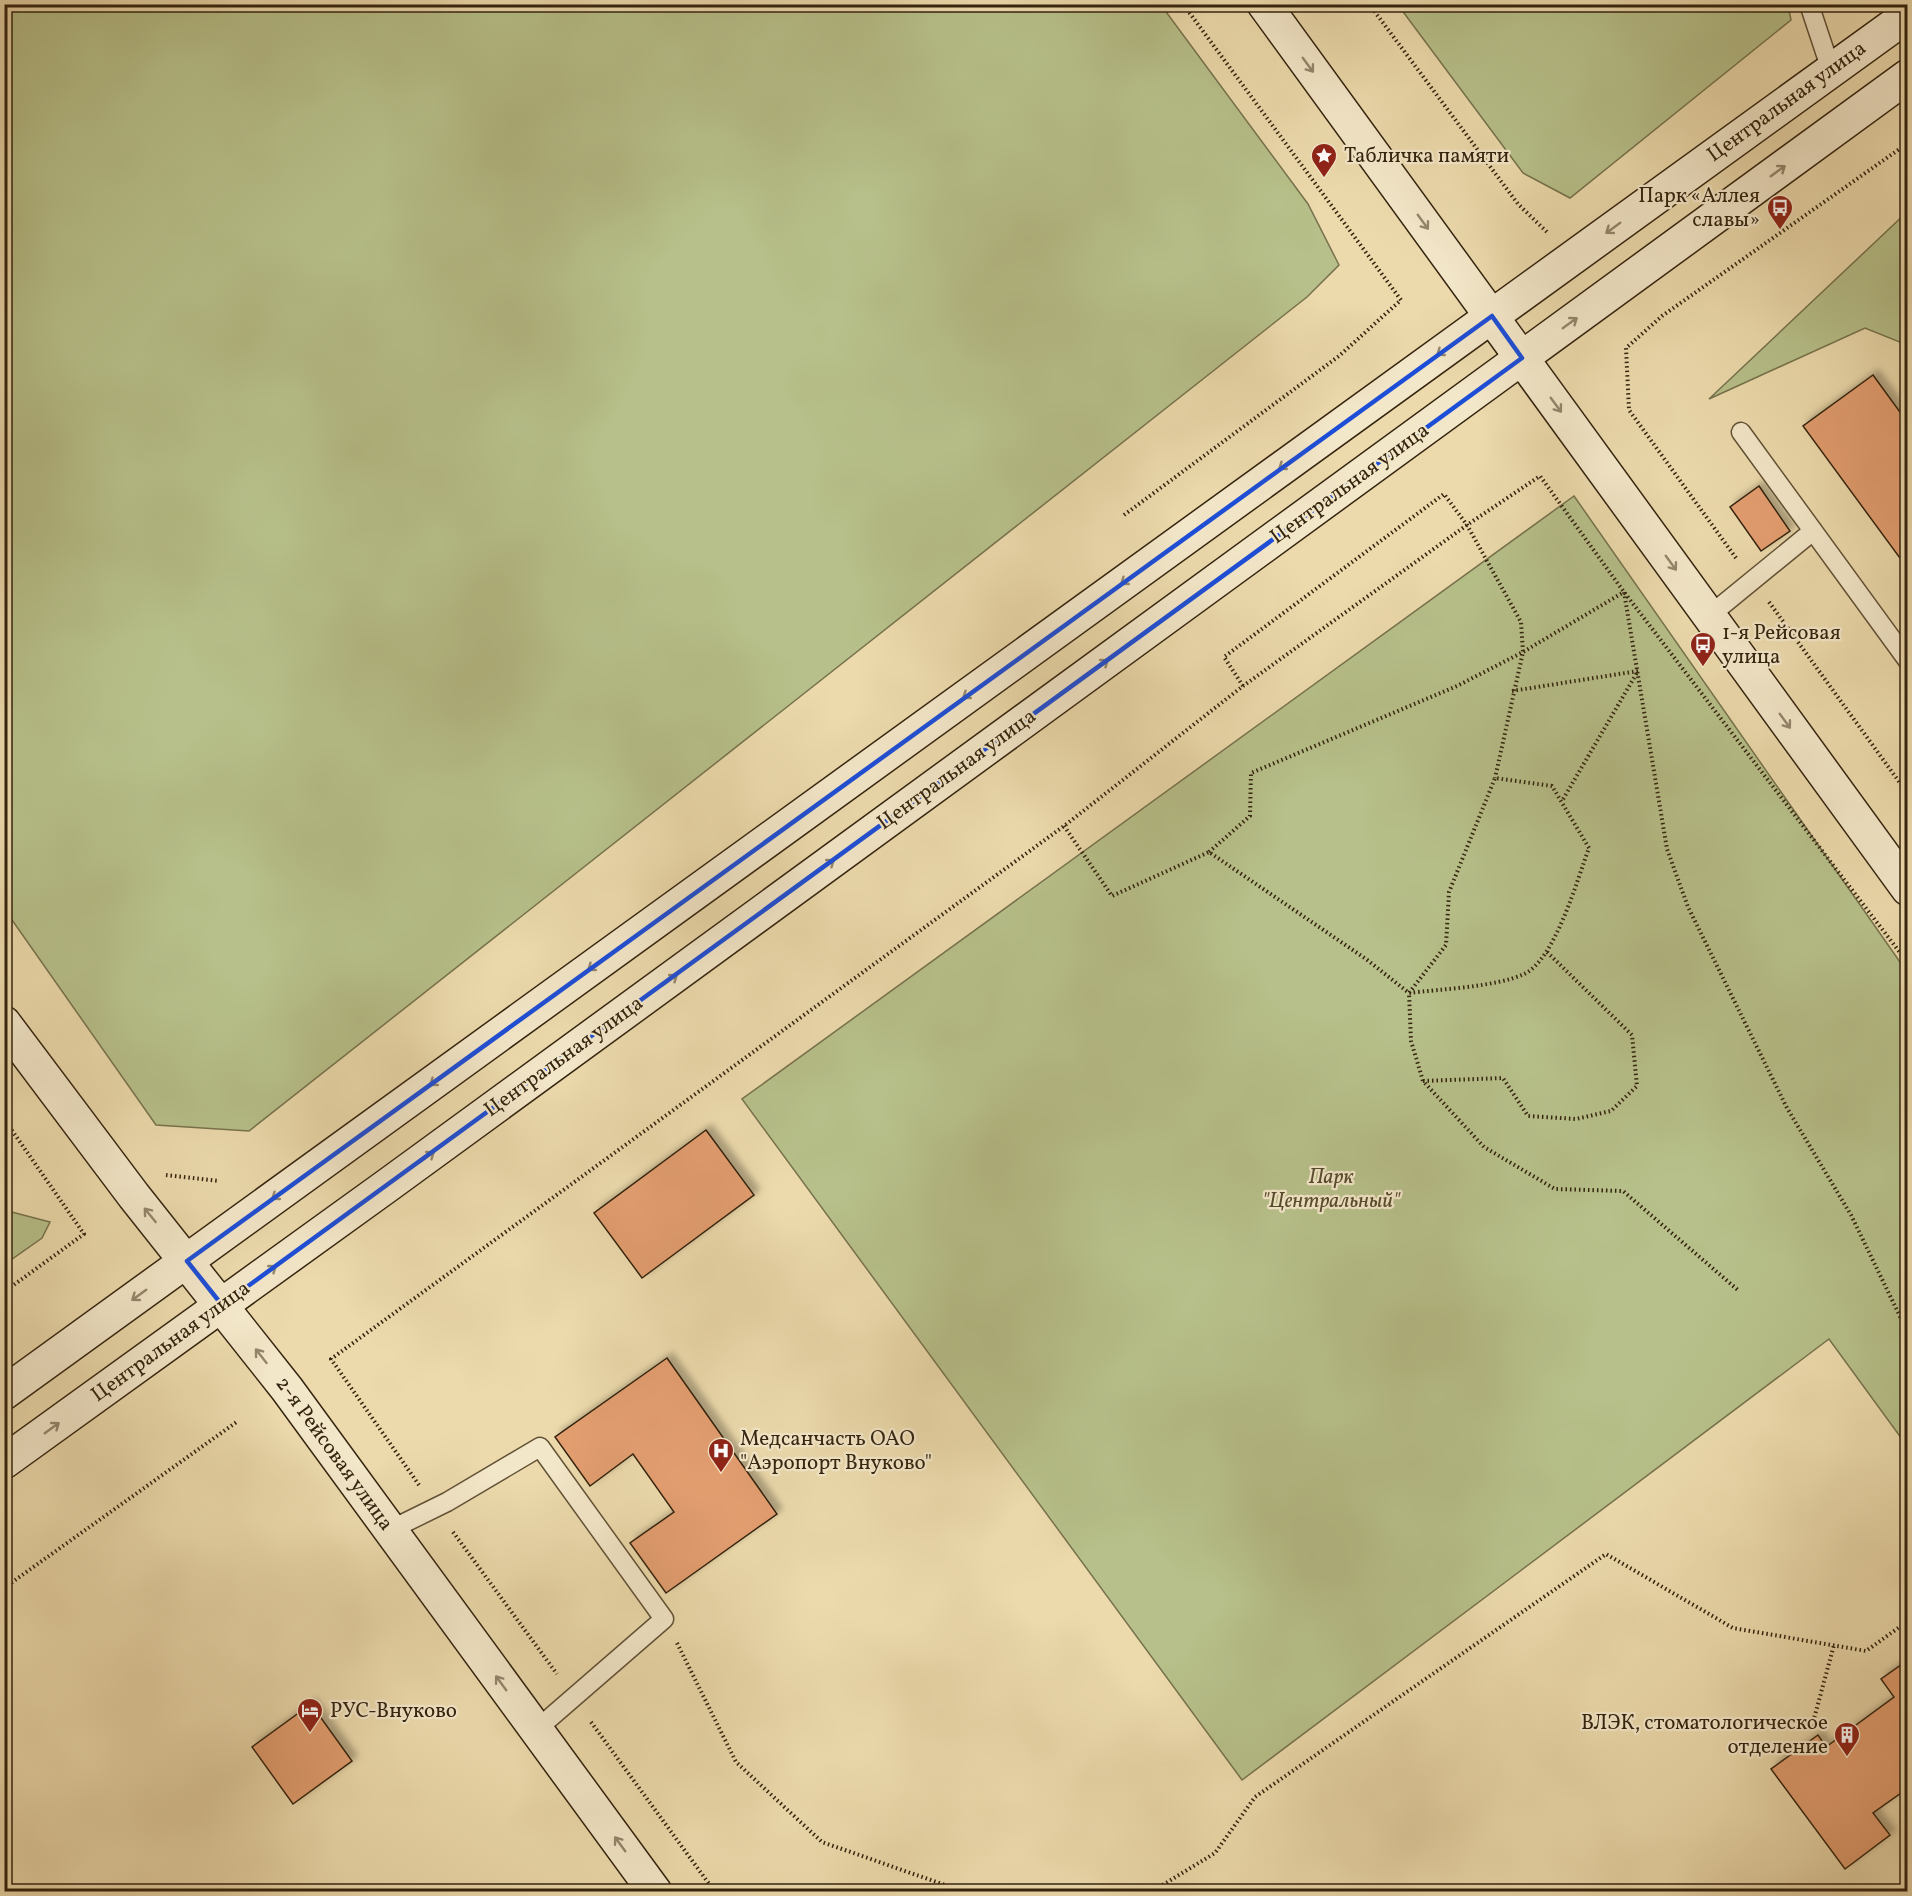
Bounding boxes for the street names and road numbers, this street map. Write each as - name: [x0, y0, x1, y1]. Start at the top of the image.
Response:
- street label: Центральная улица: [1702, 34, 1872, 170]
- street label: Центральная улица: [1265, 416, 1435, 552]
- street label: Центральная улица: [872, 702, 1042, 838]
- street label: Центральная улица: [479, 989, 649, 1125]
- street label: Центральная улица: [86, 1274, 256, 1410]
- street label: 2-я Рейсовая улица: [268, 1371, 400, 1537]

